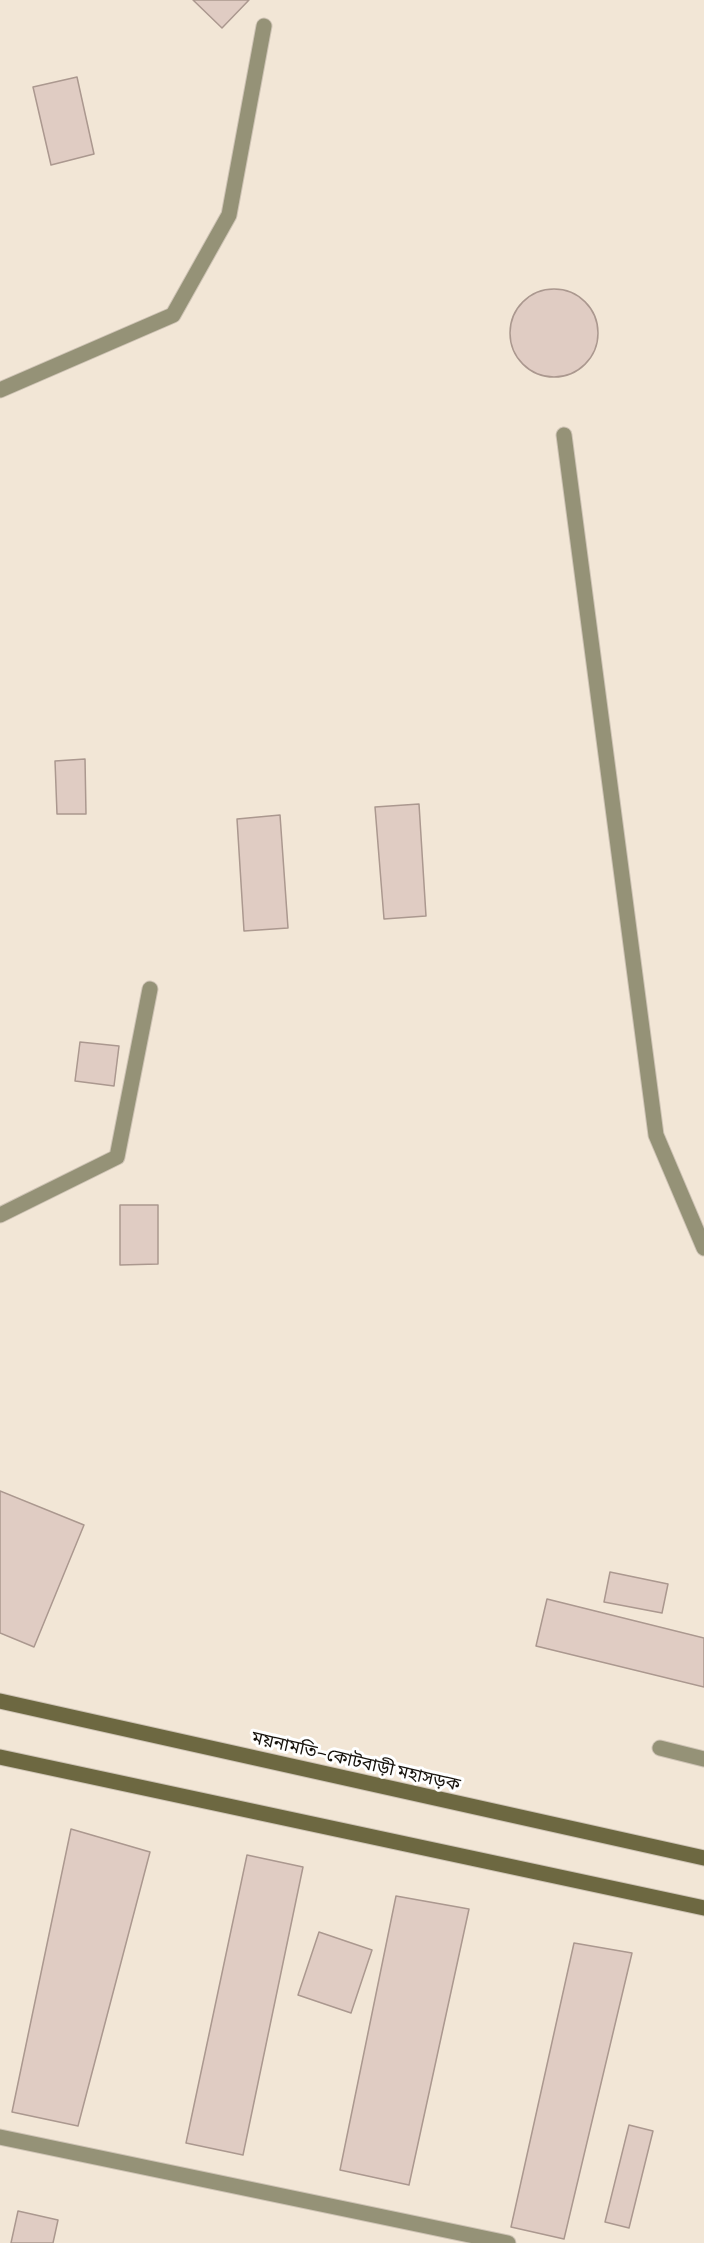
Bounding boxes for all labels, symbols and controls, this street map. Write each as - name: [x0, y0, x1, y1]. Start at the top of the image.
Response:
- street label: ময়নামতি–কোটবাড়ী মহাসড়ক: [250, 1726, 462, 1796]

